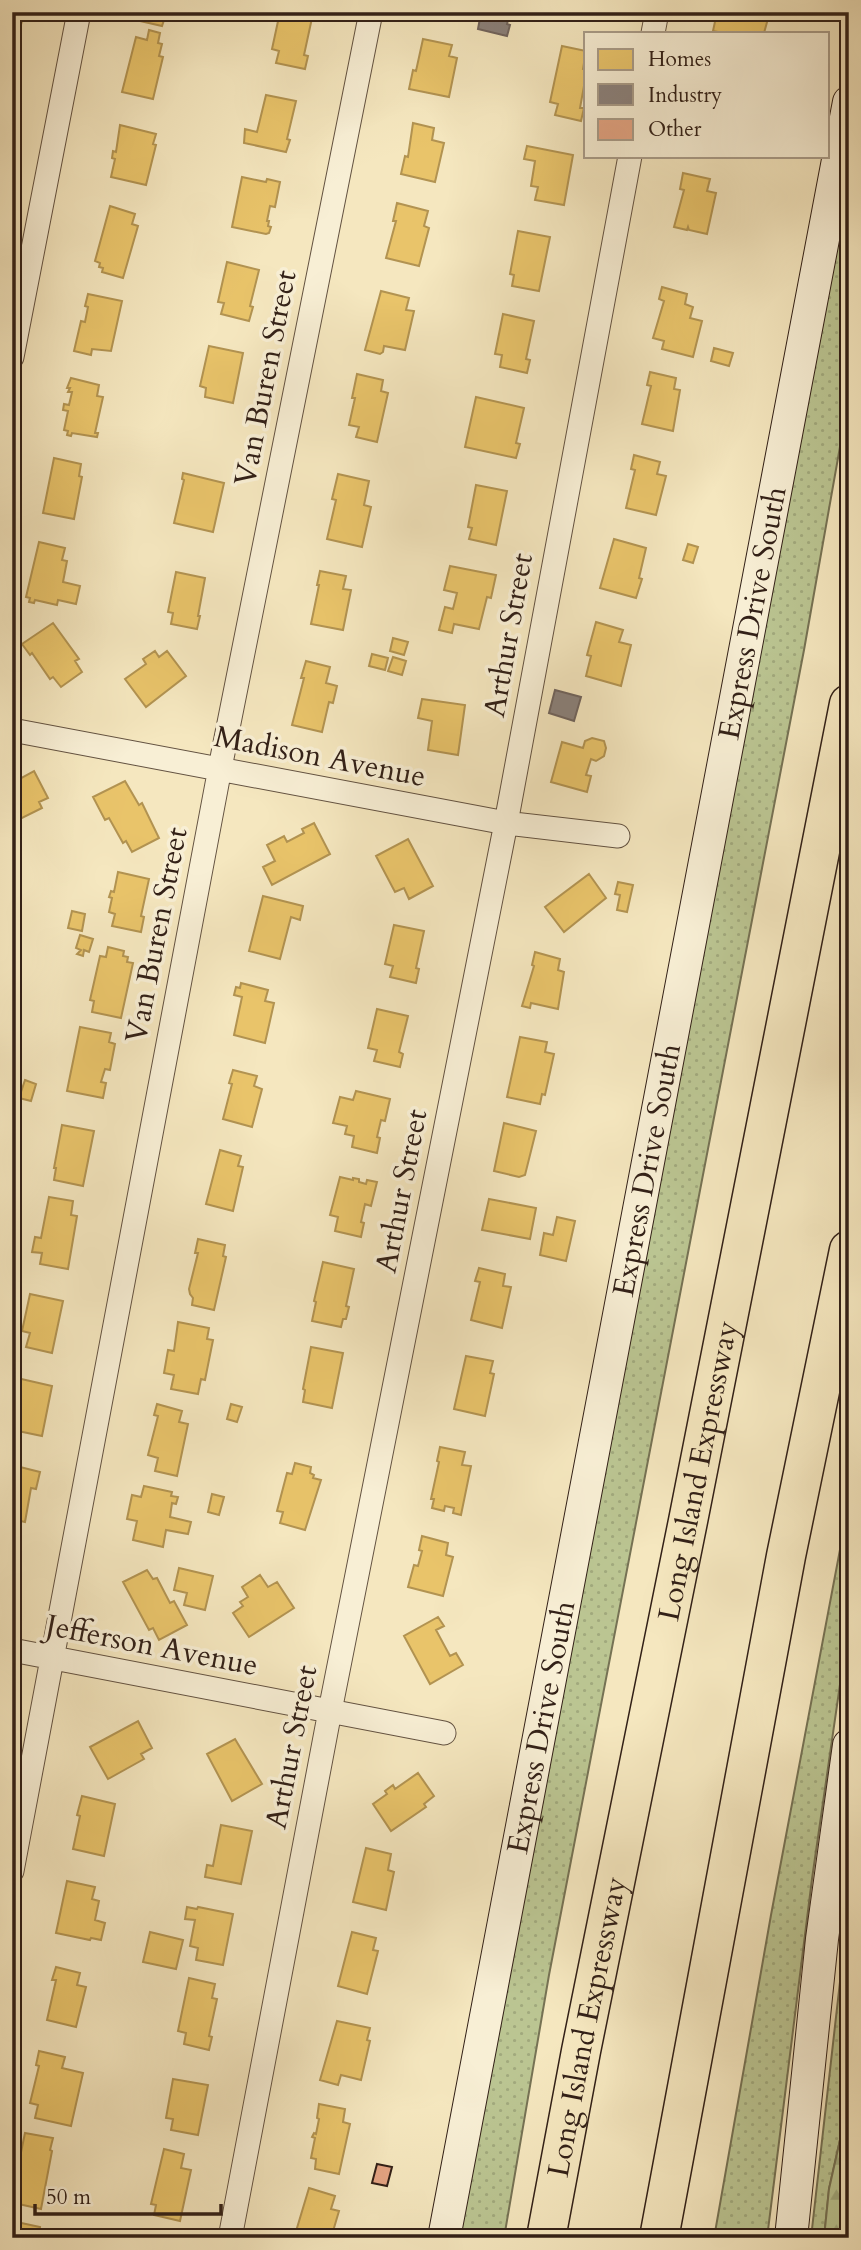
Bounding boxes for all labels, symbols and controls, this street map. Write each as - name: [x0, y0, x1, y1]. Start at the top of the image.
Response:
- legend: [584, 32, 830, 158]
- text: Homes: [648, 45, 711, 74]
- text: Industry: [648, 81, 722, 110]
- text: Other: [648, 115, 702, 144]
- street label: Van Buren Street: [224, 266, 307, 489]
- street label: Express Drive South: [709, 483, 797, 743]
- street label: Arthur Street: [474, 549, 543, 720]
- street label: Madison Avenue: [211, 716, 429, 797]
- street label: Van Buren Street: [115, 823, 198, 1046]
- street label: Express Drive South: [603, 1040, 691, 1300]
- street label: Arthur Street: [366, 1105, 438, 1276]
- street label: Long Island Expressway: [648, 1317, 748, 1625]
- street label: Express Drive South: [497, 1597, 585, 1857]
- street label: Jefferson Avenue: [39, 1604, 261, 1686]
- street label: Arthur Street: [256, 1661, 328, 1832]
- street label: Long Island Expressway: [538, 1873, 637, 2181]
- scale bar: [35, 2173, 220, 2217]
- text: 50 m: [46, 2183, 91, 2212]

